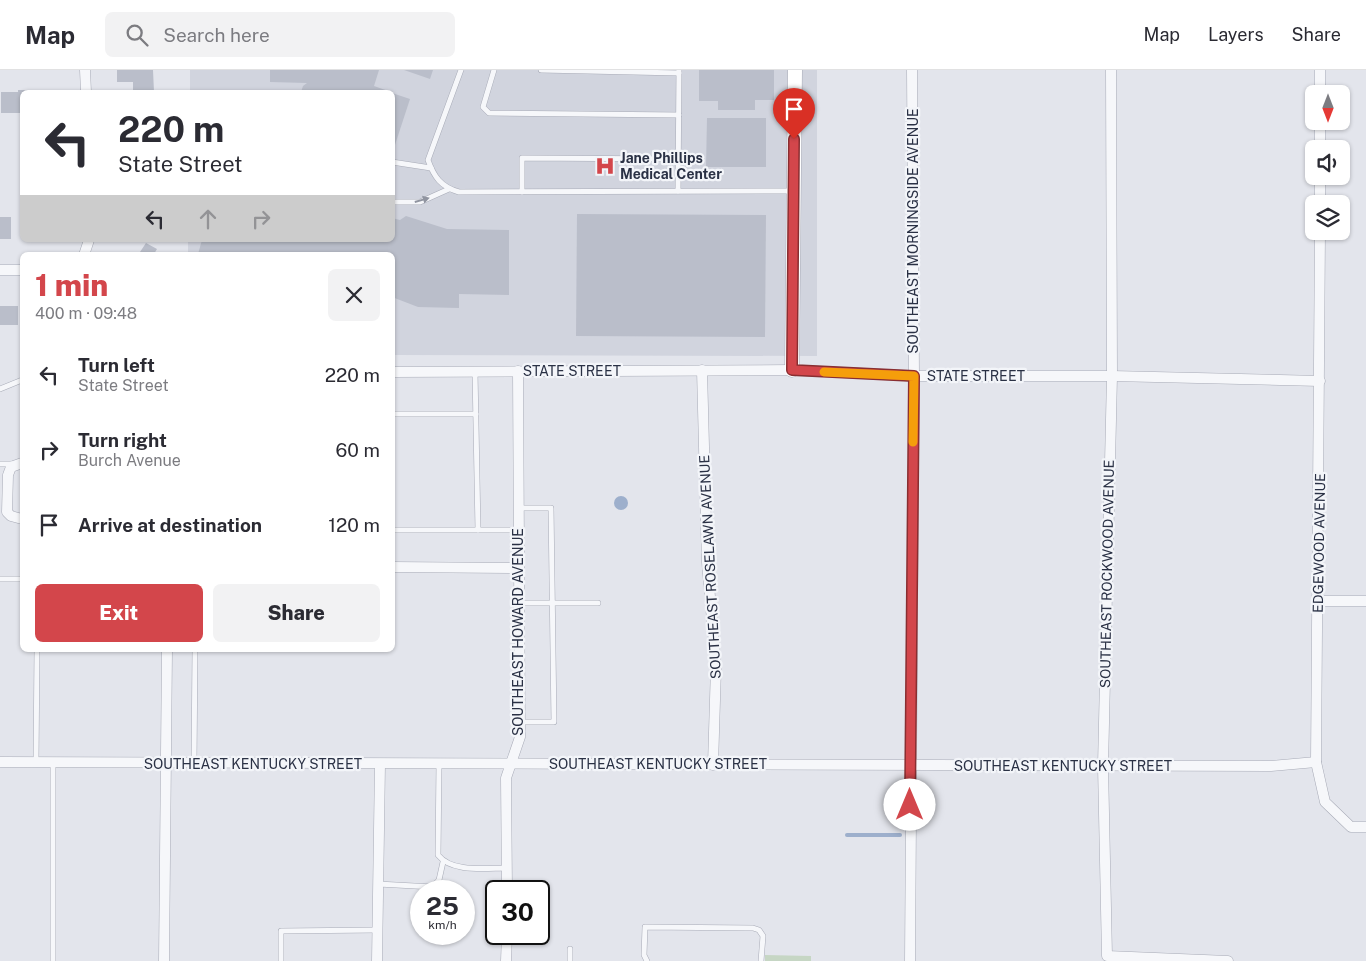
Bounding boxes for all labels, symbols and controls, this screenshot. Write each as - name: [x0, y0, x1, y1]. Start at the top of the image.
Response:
- search box: [105, 12, 455, 57]
- text: Map: [25, 21, 75, 49]
- icon: search: [123, 21, 151, 49]
- text: Search here: [163, 24, 270, 46]
- text: Map: [1144, 24, 1180, 45]
- text: Layers: [1208, 24, 1264, 45]
- text: Share: [1292, 24, 1341, 45]
- north arrow: [1305, 85, 1350, 130]
- map controls: [1305, 85, 1350, 240]
- pin: [773, 88, 815, 139]
- icon: arrive: [780, 95, 808, 123]
- street label: SOUTHEAST MORNINGSIDE AVENUE: [905, 108, 921, 354]
- text: 220 m: [118, 109, 224, 150]
- icon: left: [35, 110, 100, 175]
- button: sound: [1305, 140, 1350, 185]
- place label: Jane Phillips Medical Center: [620, 150, 722, 182]
- text: State Street: [118, 151, 243, 177]
- hospital icon: Jane Phillips Medical Center: [594, 155, 616, 177]
- button: layers: [1305, 195, 1350, 240]
- one-way arrow: [414, 196, 429, 204]
- icon: left: [141, 205, 169, 233]
- icon: ahead: [194, 205, 222, 233]
- icon: right: [247, 205, 275, 233]
- text: 1 min: [35, 267, 108, 303]
- button: close: [328, 269, 380, 321]
- text: 400 m · 09:48: [35, 304, 137, 323]
- text: Turn left: [78, 354, 155, 376]
- icon: left: [35, 361, 63, 389]
- street label: STATE STREET: [523, 363, 621, 379]
- text: 220 m: [325, 364, 380, 386]
- street label: STATE STREET: [927, 368, 1025, 384]
- text: State Street: [78, 376, 169, 395]
- text: Turn right: [78, 429, 167, 451]
- icon: right: [35, 436, 63, 464]
- text: 60 m: [336, 439, 380, 461]
- text: Burch Avenue: [78, 451, 181, 470]
- street label: SOUTHEAST ROSELAWN AVENUE: [696, 455, 724, 679]
- street label: SOUTHEAST ROCKWOOD AVENUE: [1097, 460, 1117, 688]
- street label: EDGEWOOD AVENUE: [1310, 473, 1328, 613]
- icon: arrive: [35, 511, 63, 539]
- text: Arrive at destination: [78, 514, 262, 536]
- text: 120 m: [328, 514, 380, 536]
- street label: SOUTHEAST HOWARD AVENUE: [510, 528, 526, 736]
- button: Exit: [35, 584, 203, 642]
- button: Share: [213, 584, 380, 642]
- street label: SOUTHEAST KENTUCKY STREET: [144, 756, 362, 772]
- street label: SOUTHEAST KENTUCKY STREET: [549, 756, 767, 772]
- street label: SOUTHEAST KENTUCKY STREET: [954, 758, 1172, 774]
- position arrow: [883, 778, 935, 830]
- speed limit sign: 30: [485, 880, 550, 945]
- text: 25: [426, 891, 459, 921]
- text: km/h: [428, 918, 457, 932]

